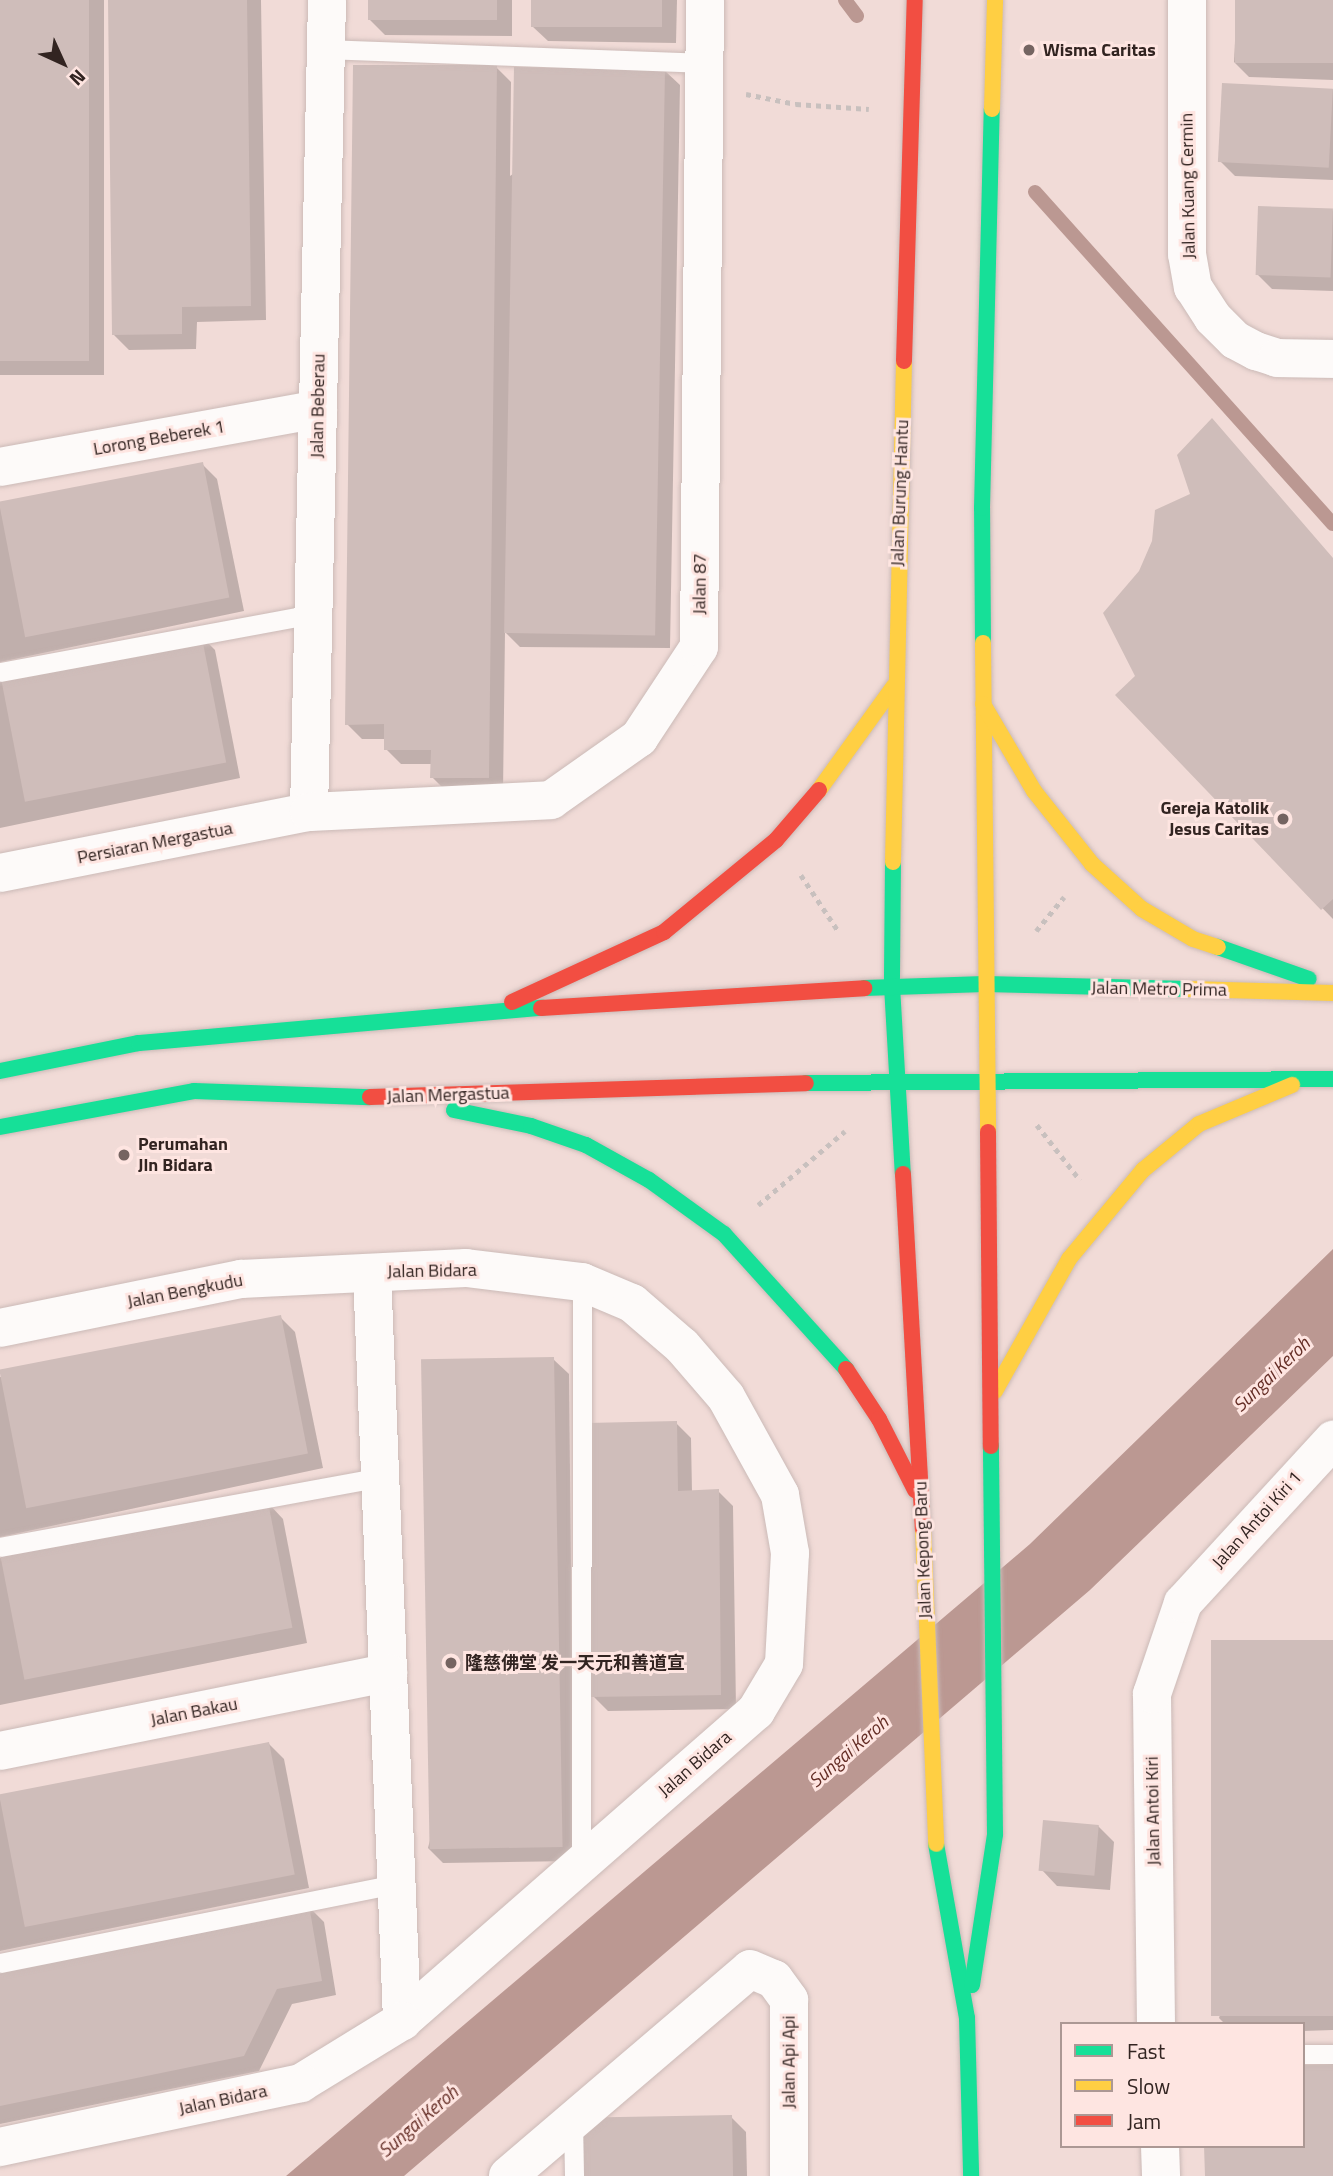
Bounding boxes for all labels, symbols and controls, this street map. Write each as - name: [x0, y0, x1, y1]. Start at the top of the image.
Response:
- north arrow: [28, 28, 98, 98]
- place label: Wisma Caritas: [1043, 39, 1156, 61]
- marker: Wisma Caritas: [1021, 42, 1037, 58]
- text: N: [63, 63, 93, 93]
- street label: Jalan Kuang Cermin: [1176, 113, 1200, 259]
- street label: Jalan Beberau: [306, 354, 330, 458]
- street label: Lorong Beberek 1: [92, 416, 226, 460]
- street label: Jalan Burung Hantu: [887, 419, 913, 567]
- street label: Jalan 87: [689, 553, 711, 615]
- place label: Gereja Katolik Jesus Caritas: [1160, 798, 1269, 840]
- marker: Gereja Katolik Jesus Caritas: [1275, 811, 1291, 827]
- street label: Persiaran Mergastua: [75, 817, 235, 869]
- street label: Jalan Metro Prima: [1091, 977, 1227, 1001]
- street label: Jalan Mergastua: [386, 1082, 510, 1108]
- place label: Perumahan Jln Bidara: [138, 1134, 228, 1176]
- marker: Perumahan Jln Bidara: [116, 1147, 132, 1163]
- street label: Jalan Bidara: [387, 1259, 477, 1283]
- street label: Jalan Bengkudu: [125, 1269, 245, 1313]
- water label: Sungai Keroh: [1228, 1332, 1314, 1416]
- street label: Jalan Antoi Kiri 1: [1208, 1467, 1306, 1573]
- street label: Jalan Kepong Baru: [910, 1481, 936, 1619]
- place label: 隆慈佛堂 发一天元和善道宣: [465, 1652, 685, 1674]
- marker: 隆慈佛堂 发一天元和善道宣: [443, 1655, 459, 1671]
- street label: Jalan Bakau: [149, 1693, 239, 1731]
- water label: Sungai Keroh: [804, 1710, 892, 1792]
- street label: Jalan Bidara: [654, 1726, 736, 1802]
- street label: Jalan Antoi Kiri: [1141, 1756, 1165, 1866]
- street label: Jalan Api Api: [778, 2015, 800, 2109]
- legend: [1060, 2022, 1305, 2148]
- text: Fast: [1127, 2035, 1165, 2067]
- text: Slow: [1127, 2070, 1170, 2102]
- street label: Jalan Bidara: [177, 2080, 269, 2120]
- water label: Sungai Keroh: [374, 2080, 462, 2162]
- text: Jam: [1127, 2105, 1161, 2137]

